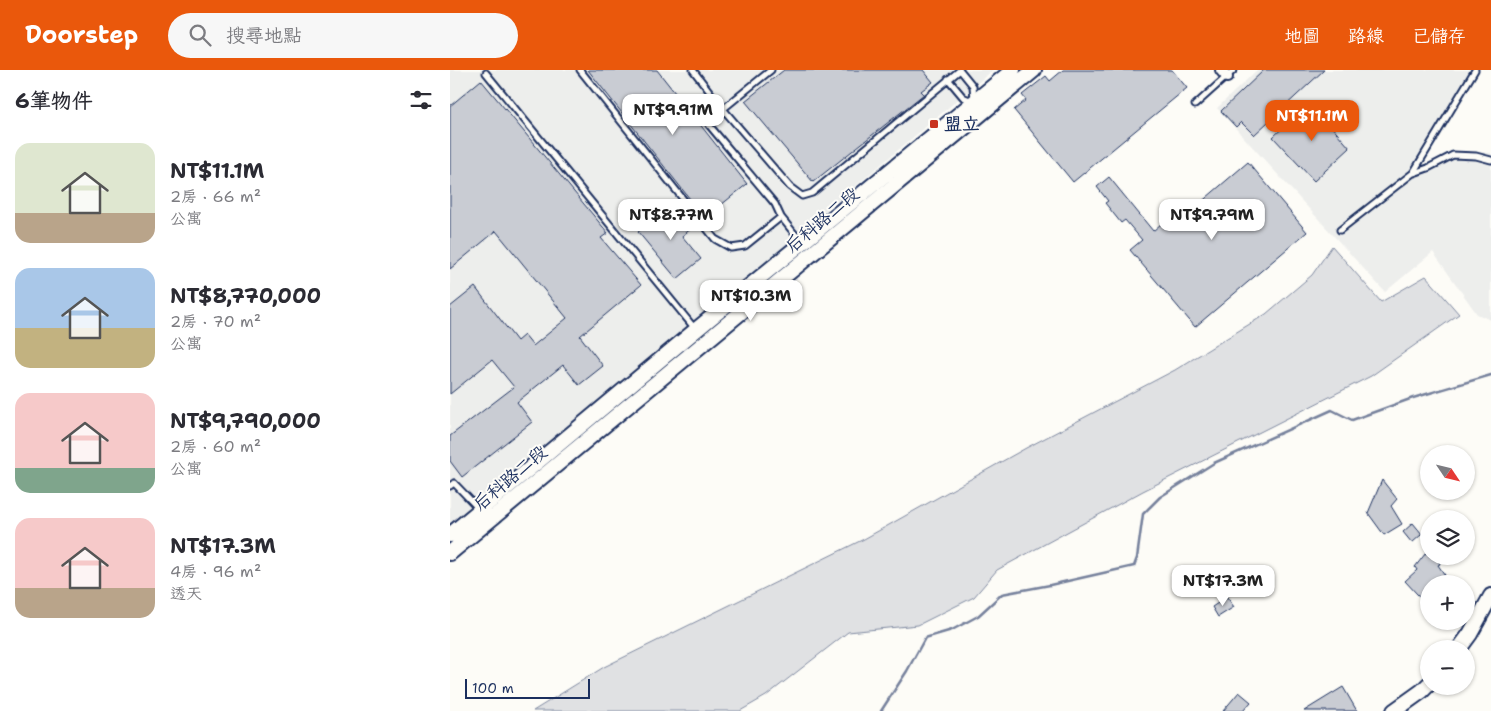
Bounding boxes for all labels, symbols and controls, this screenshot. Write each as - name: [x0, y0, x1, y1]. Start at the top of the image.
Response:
- search box: [168, 13, 518, 58]
- text: Doorstep: [25, 19, 138, 51]
- icon: search: [186, 21, 214, 49]
- text: 搜尋地點: [226, 23, 302, 48]
- text: 地圖: [1284, 24, 1320, 48]
- text: 路線: [1348, 24, 1384, 48]
- text: 已儲存: [1412, 24, 1466, 48]
- icon: filters: [407, 86, 435, 114]
- text: 6筆物件: [15, 87, 93, 115]
- pin: NT$9.91M: [621, 93, 725, 136]
- text: NT$9.91M: [633, 99, 713, 120]
- pin: NT$11.1M: [1260, 100, 1364, 142]
- text: NT$11.1M: [1276, 105, 1348, 126]
- place label: 盟立: [944, 112, 980, 136]
- marker: 盟立: [928, 118, 940, 130]
- text: NT$11.1M: [170, 157, 264, 185]
- icon: home: [55, 163, 115, 223]
- street label: 后科路二段: [780, 182, 864, 258]
- text: 2房 · 66 m²: [170, 186, 261, 207]
- pin: NT$8.77M: [619, 198, 723, 241]
- pin: NT$9.79M: [1160, 198, 1264, 241]
- text: NT$8.77M: [629, 204, 713, 225]
- text: NT$9.79M: [1170, 204, 1254, 225]
- text: 公寓: [170, 208, 202, 229]
- pin: NT$10.3M: [699, 280, 803, 322]
- text: NT$8,770,000: [170, 282, 321, 310]
- text: NT$10.3M: [711, 285, 791, 306]
- icon: home: [55, 288, 115, 348]
- text: 2房 · 70 m²: [170, 311, 261, 332]
- text: 公寓: [170, 333, 202, 354]
- text: NT$9,790,000: [170, 407, 321, 435]
- icon: home: [55, 413, 115, 473]
- text: 2房 · 60 m²: [170, 436, 261, 457]
- street label: 后科路二段: [468, 440, 552, 516]
- north arrow: [1420, 445, 1475, 500]
- map controls: [1420, 445, 1475, 695]
- text: 公寓: [170, 458, 202, 479]
- button: layers: [1420, 510, 1475, 565]
- text: NT$17.3M: [170, 532, 276, 560]
- icon: home: [55, 538, 115, 598]
- text: 4房 · 96 m²: [170, 561, 261, 582]
- pin: NT$17.3M: [1171, 564, 1275, 607]
- text: NT$17.3M: [1183, 570, 1263, 591]
- button: +: [1420, 575, 1475, 630]
- text: 透天: [170, 583, 202, 604]
- button: −: [1420, 640, 1475, 695]
- scale bar: [465, 676, 590, 699]
- text: 100 m: [472, 679, 514, 697]

